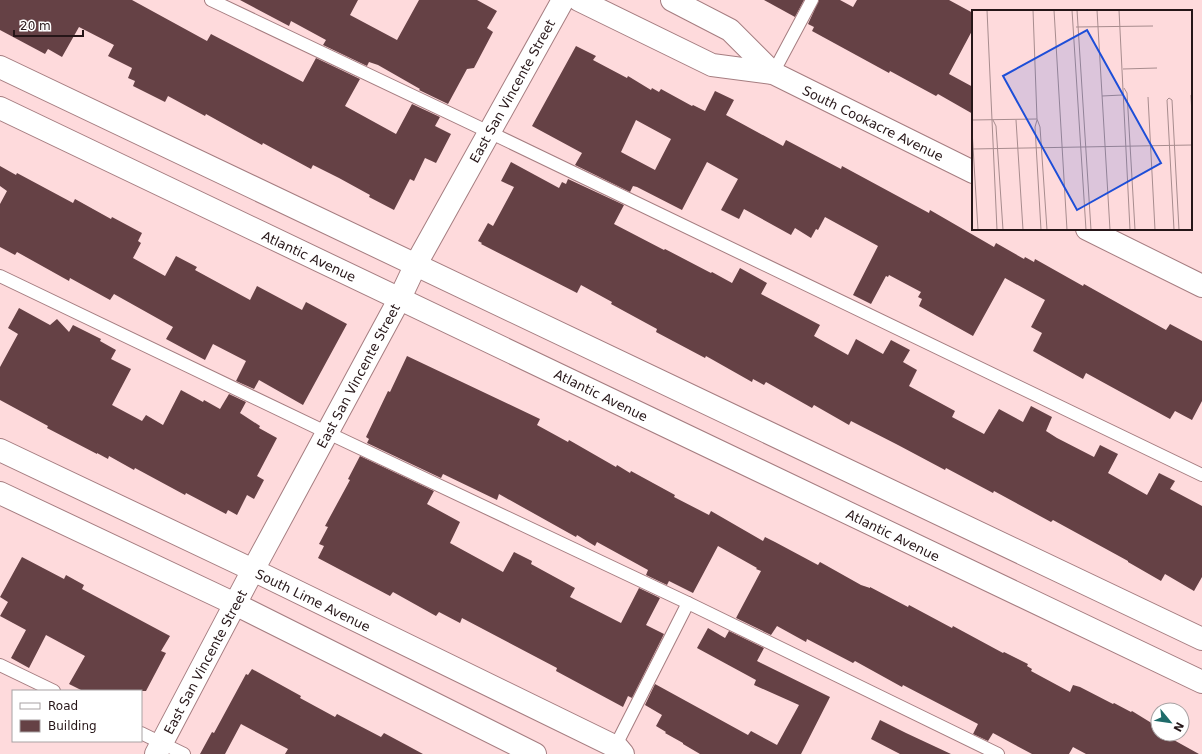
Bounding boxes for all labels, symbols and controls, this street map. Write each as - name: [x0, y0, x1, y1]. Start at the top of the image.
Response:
- inset map: [972, 10, 1192, 230]
- scale bar: [14, 12, 83, 38]
- street label: East San Vincente Street: [467, 17, 558, 165]
- text: 20 m: [20, 19, 51, 33]
- street label: South Cookacre Avenue: [800, 83, 946, 164]
- street label: Atlantic Avenue: [259, 228, 358, 285]
- street label: East San Vincente Street: [314, 301, 403, 451]
- street label: Atlantic Avenue: [552, 366, 650, 425]
- street label: Atlantic Avenue: [844, 506, 942, 565]
- street label: South Lime Avenue: [253, 566, 373, 635]
- street label: East San Vincente Street: [161, 587, 250, 737]
- legend: [12, 690, 142, 742]
- text: Road: [48, 699, 78, 713]
- north arrow: [1150, 702, 1190, 742]
- text: Building: [48, 719, 97, 733]
- text: N: [1170, 719, 1186, 734]

